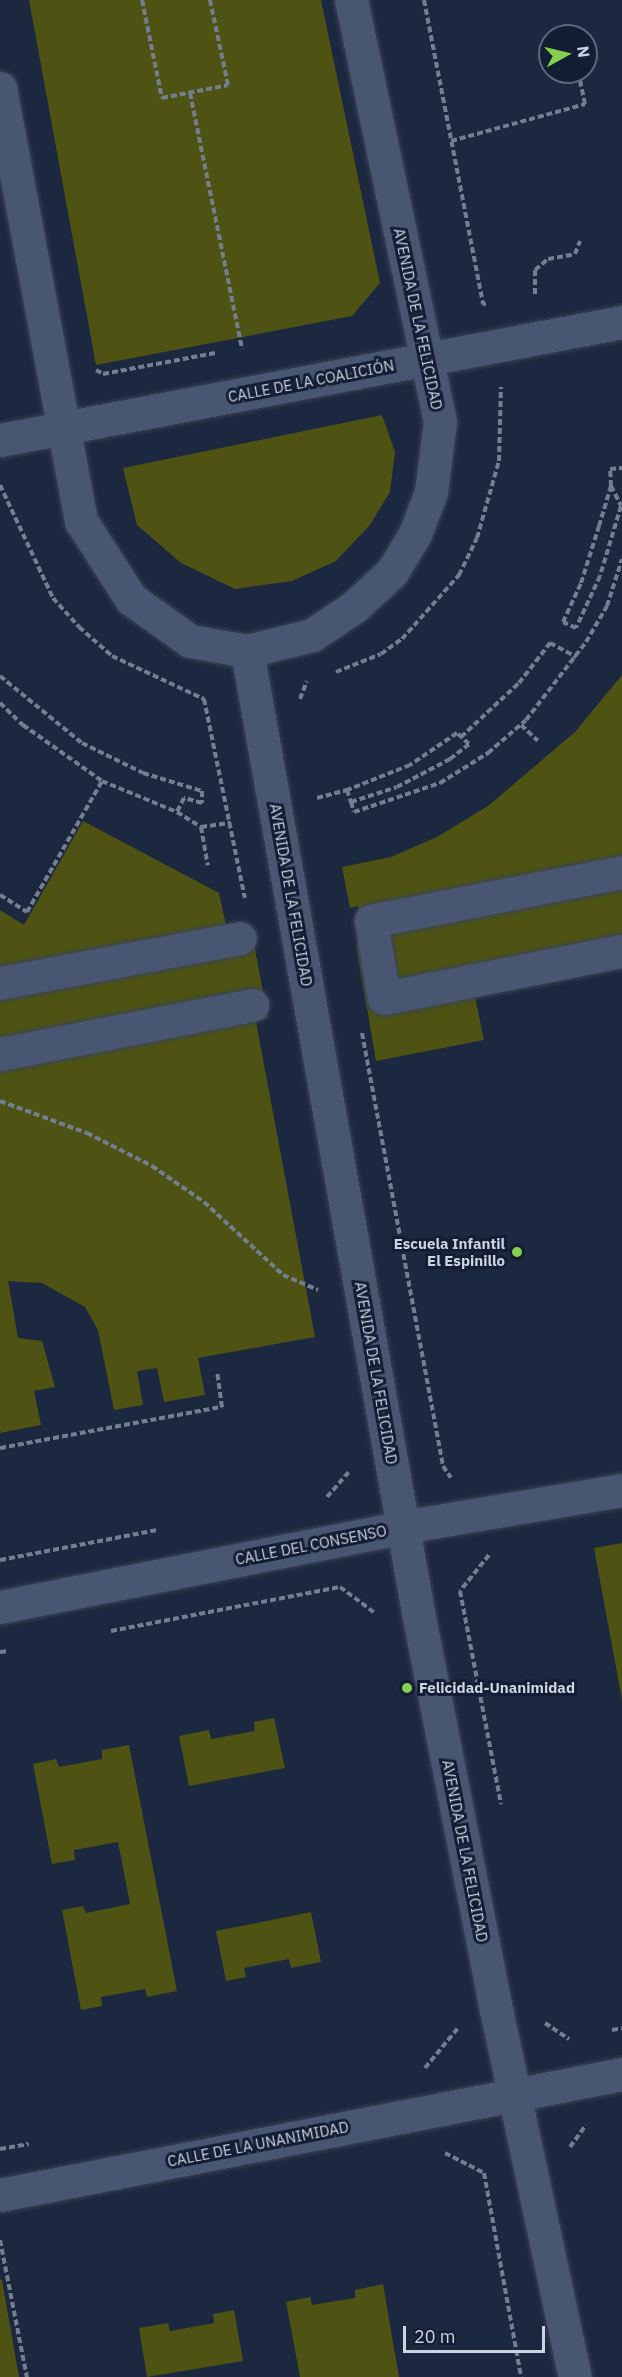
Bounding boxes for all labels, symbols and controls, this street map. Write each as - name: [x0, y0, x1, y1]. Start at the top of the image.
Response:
- north arrow: [538, 24, 598, 84]
- text: N: [573, 45, 595, 59]
- street label: AVENIDA DE LA FELICIDAD: [390, 226, 446, 412]
- street label: CALLE DE LA COALICIÓN: [226, 356, 396, 406]
- street label: AVENIDA DE LA FELICIDAD: [266, 802, 316, 988]
- place label: Escuela Infantil El Espinillo: [394, 1234, 505, 1269]
- marker: Escuela Infantil El Espinillo: [510, 1245, 524, 1259]
- street label: AVENIDA DE LA FELICIDAD: [351, 1280, 401, 1466]
- street label: CALLE DEL CONSENSO: [234, 1521, 388, 1569]
- place label: Felicidad-Unanimidad: [419, 1679, 575, 1697]
- marker: Felicidad-Unanimidad: [400, 1681, 414, 1695]
- street label: AVENIDA DE LA FELICIDAD: [438, 1758, 492, 1944]
- street label: CALLE DE LA UNANIMIDAD: [166, 2118, 350, 2170]
- scale bar: [406, 2314, 548, 2352]
- text: 20 m: [414, 2325, 456, 2348]

